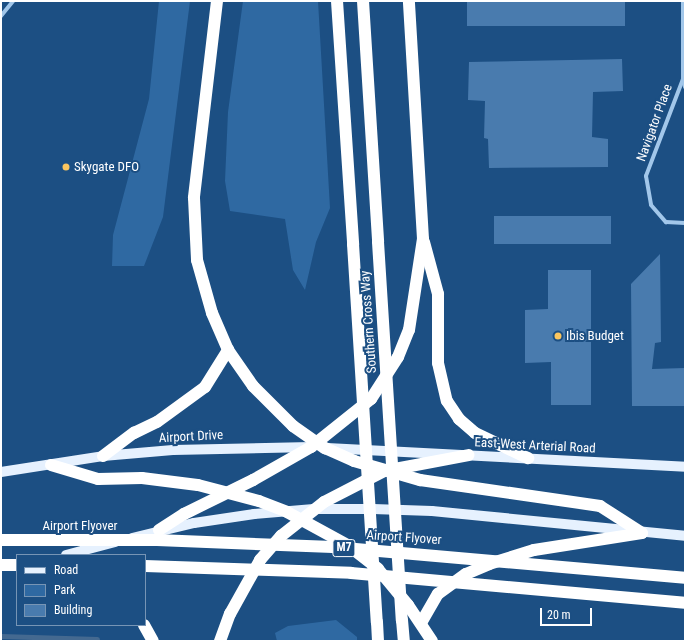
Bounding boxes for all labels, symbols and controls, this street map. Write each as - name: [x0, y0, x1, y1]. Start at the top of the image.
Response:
- street label: Navigator Place: [634, 82, 676, 164]
- place label: Skygate DFO: [74, 159, 139, 175]
- marker: Skygate DFO: [61, 162, 71, 172]
- street label: Southern Cross Way: [358, 270, 380, 374]
- place label: Ibis Budget: [566, 328, 624, 344]
- marker: Ibis Budget: [553, 331, 563, 341]
- street label: Airport Drive: [158, 428, 224, 446]
- street label: East-West Arterial Road: [474, 435, 596, 457]
- street label: Airport Flyover: [42, 518, 118, 534]
- street label: Airport Flyover: [366, 528, 442, 548]
- road number: M7: [332, 538, 356, 558]
- legend: [16, 554, 146, 626]
- text: Road: [54, 563, 78, 577]
- text: Park: [54, 583, 75, 597]
- scale bar: [542, 600, 594, 626]
- text: Building: [54, 603, 92, 617]
- text: 20 m: [547, 608, 571, 622]

